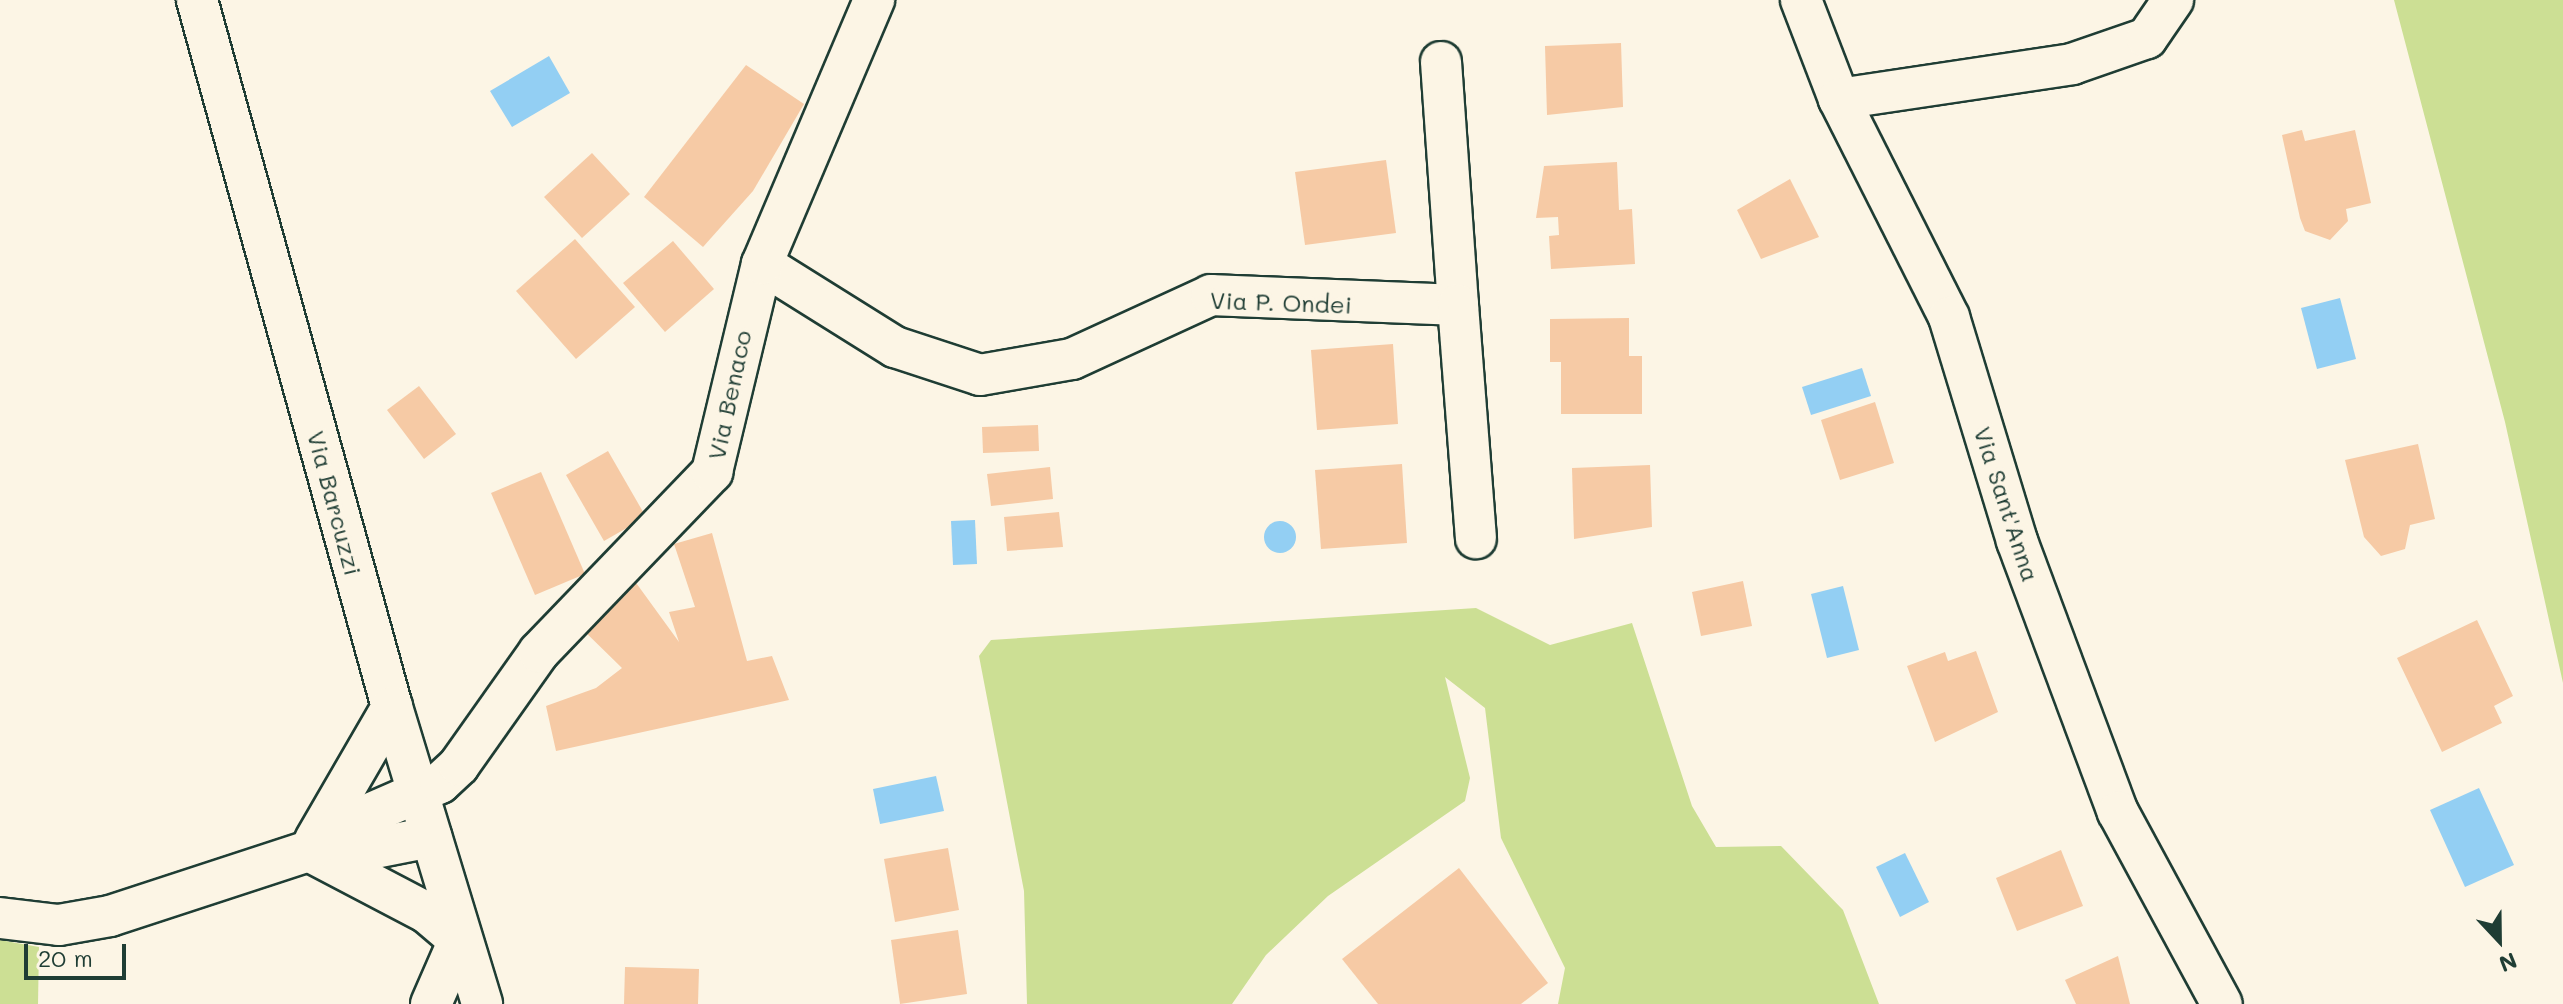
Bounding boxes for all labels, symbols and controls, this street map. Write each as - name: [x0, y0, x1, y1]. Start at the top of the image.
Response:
- street label: Via P. Ondei: [1209, 285, 1353, 319]
- street label: Via Benaco: [701, 328, 757, 462]
- street label: Via Sant'Anna: [1968, 423, 2046, 585]
- street label: Via Barcuzzi: [302, 428, 368, 578]
- north arrow: [2459, 900, 2539, 980]
- scale bar: [28, 928, 130, 978]
- text: 20 m: [38, 942, 93, 973]
- text: N: [2495, 946, 2521, 979]

